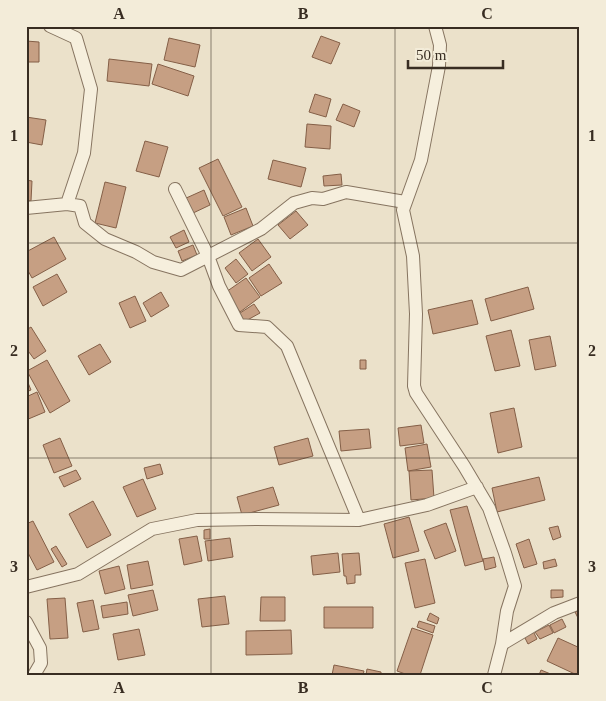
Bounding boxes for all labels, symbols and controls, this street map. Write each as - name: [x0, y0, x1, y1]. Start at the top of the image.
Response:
- text: A: [113, 5, 125, 22]
- text: B: [298, 5, 309, 22]
- text: C: [481, 5, 493, 22]
- scale bar: [408, 38, 504, 70]
- text: 50 m: [416, 47, 447, 63]
- text: 1: [10, 127, 18, 144]
- text: 1: [588, 127, 596, 144]
- text: 2: [10, 342, 18, 359]
- text: 2: [588, 342, 596, 359]
- text: 3: [10, 558, 18, 575]
- text: 3: [588, 558, 596, 575]
- text: A: [113, 679, 125, 696]
- text: B: [298, 679, 309, 696]
- text: C: [481, 679, 493, 696]

